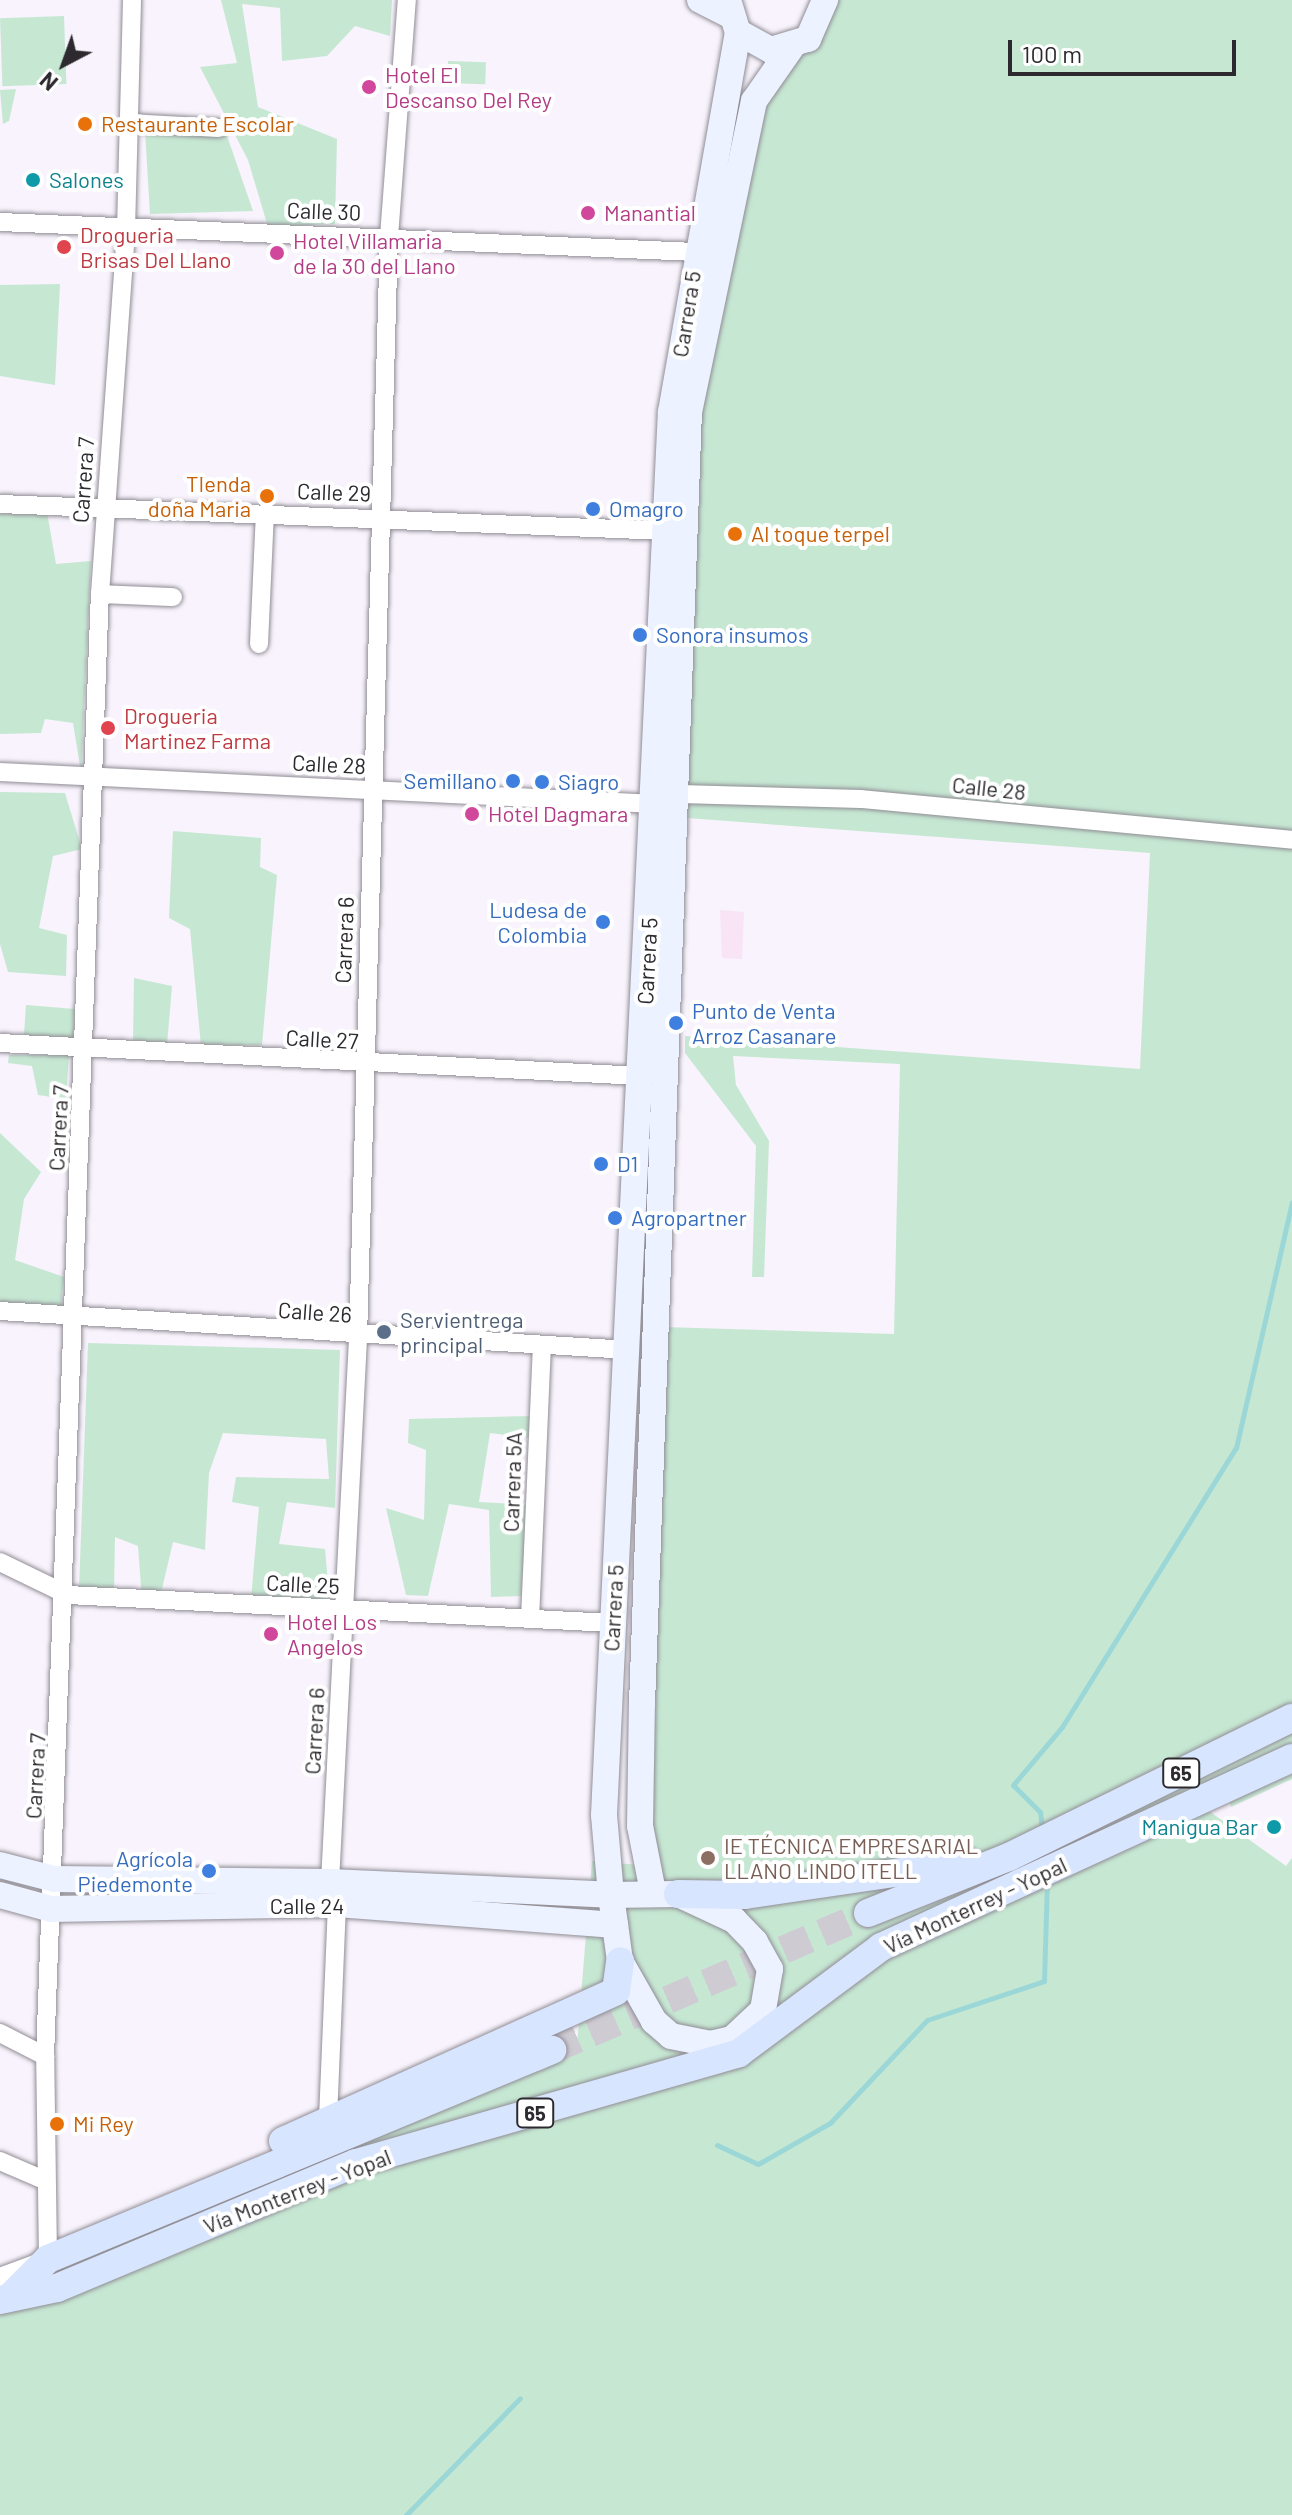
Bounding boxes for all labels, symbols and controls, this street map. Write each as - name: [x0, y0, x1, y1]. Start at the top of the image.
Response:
- north arrow: [24, 24, 104, 104]
- scale bar: [1012, 24, 1240, 74]
- text: 100 m: [1022, 39, 1082, 68]
- place label: Hotel El Descanso Del Rey: [385, 61, 552, 112]
- text: N: [34, 68, 62, 97]
- marker: Hotel El Descanso Del Rey: [360, 78, 378, 96]
- place label: Restaurante Escolar: [101, 111, 294, 137]
- marker: Restaurante Escolar: [76, 115, 94, 133]
- place label: Salones: [49, 167, 124, 193]
- marker: Salones: [24, 171, 42, 189]
- street label: Calle 30: [286, 197, 362, 225]
- place label: Manantial: [604, 200, 696, 226]
- marker: Manantial: [579, 204, 597, 222]
- place label: Drogueria Brisas Del Llano: [80, 221, 231, 272]
- place label: Hotel Villamaria de la 30 del Llano: [293, 227, 456, 278]
- marker: Drogueria Brisas Del Llano: [55, 238, 73, 256]
- marker: Hotel Villamaria de la 30 del Llano: [268, 244, 286, 262]
- street label: Carrera 5: [666, 269, 706, 359]
- street label: Carrera 7: [67, 436, 99, 524]
- place label: TIenda doña Maria: [148, 470, 251, 522]
- street label: Calle 29: [297, 478, 371, 506]
- marker: TIenda doña Maria: [258, 487, 276, 505]
- place label: Omagro: [609, 496, 684, 522]
- marker: Omagro: [584, 500, 602, 518]
- place label: Al toque terpel: [751, 521, 890, 547]
- marker: Al toque terpel: [726, 525, 744, 543]
- place label: Sonora insumos: [656, 622, 809, 648]
- marker: Sonora insumos: [631, 626, 649, 644]
- place label: Drogueria Martinez Farma: [124, 702, 271, 754]
- marker: Drogueria Martinez Farma: [99, 719, 117, 737]
- street label: Calle 28: [291, 749, 367, 779]
- place label: Semillano: [404, 768, 497, 794]
- place label: Siagro: [558, 769, 619, 795]
- street label: Calle 28: [951, 771, 1027, 805]
- marker: Semillano: [504, 772, 522, 790]
- marker: Siagro: [533, 773, 551, 791]
- place label: Hotel Dagmara: [488, 801, 628, 827]
- marker: Hotel Dagmara: [463, 805, 481, 823]
- street label: Carrera 6: [329, 896, 359, 984]
- place label: Ludesa de Colombia: [489, 896, 587, 948]
- marker: Ludesa de Colombia: [594, 913, 612, 931]
- street label: Carrera 5: [632, 917, 662, 1005]
- place label: Punto de Venta Arroz Casanare: [692, 997, 836, 1048]
- marker: Punto de Venta Arroz Casanare: [667, 1014, 685, 1032]
- street label: Calle 27: [285, 1024, 359, 1054]
- street label: Carrera 7: [43, 1084, 73, 1172]
- place label: D1: [617, 1151, 638, 1177]
- marker: D1: [592, 1155, 610, 1173]
- place label: Agropartner: [631, 1205, 747, 1231]
- marker: Agropartner: [606, 1209, 624, 1227]
- street label: Calle 26: [277, 1296, 353, 1328]
- place label: Servientrega principal: [400, 1306, 523, 1358]
- marker: Servientrega principal: [375, 1323, 393, 1341]
- street label: Carrera 5A: [497, 1431, 527, 1533]
- street label: Carrera 5: [598, 1564, 628, 1652]
- street label: Calle 25: [265, 1569, 341, 1599]
- place label: Hotel Los Angelos: [287, 1608, 377, 1660]
- marker: Hotel Los Angelos: [262, 1625, 280, 1643]
- street label: Carrera 6: [299, 1687, 329, 1775]
- street label: Carrera 7: [20, 1732, 50, 1820]
- road number: 65: [1161, 1757, 1201, 1789]
- place label: Manigua Bar: [1141, 1814, 1258, 1840]
- marker: Manigua Bar: [1265, 1818, 1283, 1836]
- place label: IE TÉCNICA EMPRESARIAL LLANO LINDO ITELL: [724, 1832, 978, 1884]
- place label: Agrícola Piedemonte: [78, 1845, 193, 1896]
- marker: IE TÉCNICA EMPRESARIAL LLANO LINDO ITELL: [699, 1849, 717, 1867]
- street label: Vía Monterrey - Yopal: [879, 1851, 1071, 1959]
- marker: Agrícola Piedemonte: [200, 1862, 218, 1880]
- street label: Calle 24: [270, 1893, 344, 1919]
- road number: 65: [515, 2097, 555, 2129]
- place label: Mi Rey: [73, 2111, 134, 2137]
- marker: Mi Rey: [48, 2115, 66, 2133]
- street label: Vía Monterrey - Yopal: [199, 2143, 395, 2239]

